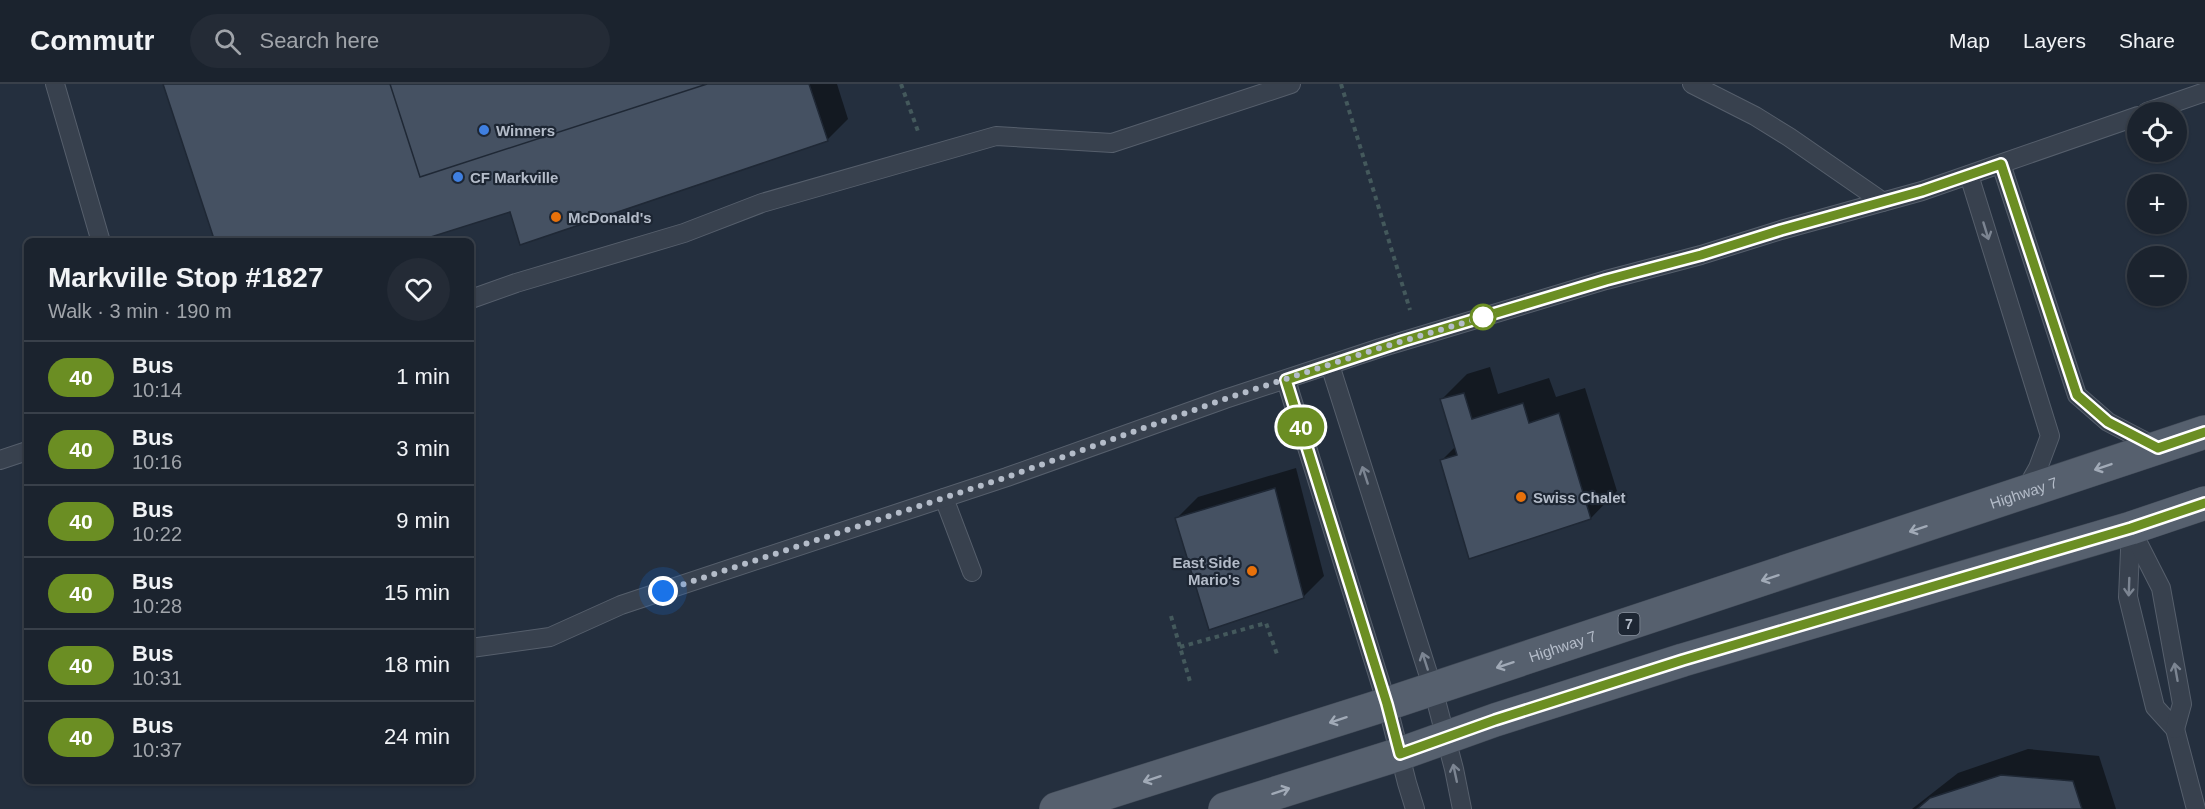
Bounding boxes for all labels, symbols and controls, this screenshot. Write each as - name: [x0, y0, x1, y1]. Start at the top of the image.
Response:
- search box: [190, 14, 610, 68]
- text: Commutr: [30, 25, 154, 56]
- icon: search: [211, 25, 244, 58]
- text: Search here: [259, 28, 379, 53]
- text: Map: [1949, 29, 1990, 52]
- text: Layers: [2023, 29, 2086, 52]
- text: Share: [2119, 29, 2175, 52]
- map controls: [2127, 102, 2187, 306]
- button: locate: [2127, 102, 2187, 162]
- place label: Winners: [496, 122, 555, 139]
- marker: Winners: [477, 123, 491, 137]
- place label: CF Markville: [470, 169, 558, 186]
- marker: CF Markville: [451, 170, 465, 184]
- button: +: [2127, 174, 2187, 234]
- place label: McDonald's: [568, 209, 652, 226]
- marker: McDonald's: [549, 210, 563, 224]
- one-way arrow: [1982, 221, 1993, 240]
- button: −: [2127, 246, 2187, 306]
- button: heart: [387, 258, 450, 321]
- text: Markville Stop #1827: [48, 262, 323, 293]
- text: Walk · 3 min · 190 m: [48, 300, 232, 322]
- unlabelled marker: [1470, 304, 1496, 330]
- text: Bus: [132, 353, 174, 378]
- text: 1 min: [396, 364, 450, 389]
- text: 40: [69, 366, 93, 389]
- text: 10:14: [132, 379, 182, 401]
- line badge: 40: [1274, 408, 1328, 446]
- text: 40: [1289, 416, 1313, 439]
- text: Bus: [132, 425, 174, 450]
- text: 3 min: [396, 436, 450, 461]
- text: 40: [69, 438, 93, 461]
- text: 10:16: [132, 451, 182, 473]
- one-way arrow: [2094, 462, 2113, 473]
- one-way arrow: [1359, 466, 1370, 485]
- street label: Highway 7: [1988, 473, 2059, 511]
- place label: Swiss Chalet: [1533, 489, 1626, 506]
- marker: Swiss Chalet: [1514, 490, 1528, 504]
- text: Bus: [132, 497, 174, 522]
- text: 9 min: [396, 508, 450, 533]
- text: 40: [69, 510, 93, 533]
- text: 10:22: [132, 523, 182, 545]
- one-way arrow: [1909, 524, 1928, 535]
- place label: East Side Mario's: [1172, 554, 1240, 588]
- marker: East Side Mario's: [1245, 564, 1259, 578]
- text: Bus: [132, 569, 174, 594]
- one-way arrow: [1761, 573, 1780, 584]
- your location: [648, 576, 678, 606]
- one-way arrow: [2123, 576, 2135, 596]
- text: 15 min: [384, 580, 450, 605]
- text: 40: [69, 582, 93, 605]
- text: 10:28: [132, 595, 182, 617]
- road number: 7: [1618, 613, 1640, 635]
- street label: Highway 7: [1526, 627, 1598, 665]
- text: Bus: [132, 641, 174, 666]
- text: 18 min: [384, 652, 450, 677]
- one-way arrow: [1419, 652, 1430, 671]
- text: 40: [69, 654, 93, 677]
- one-way arrow: [1496, 660, 1515, 671]
- one-way arrow: [2170, 663, 2181, 683]
- text: 10:31: [132, 667, 182, 689]
- text: Bus: [132, 713, 174, 738]
- one-way arrow: [1329, 715, 1348, 726]
- text: 24 min: [384, 724, 450, 749]
- text: 40: [69, 726, 93, 749]
- text: 10:37: [132, 739, 182, 761]
- one-way arrow: [1448, 764, 1460, 783]
- one-way arrow: [1143, 774, 1162, 785]
- one-way arrow: [1271, 785, 1290, 796]

